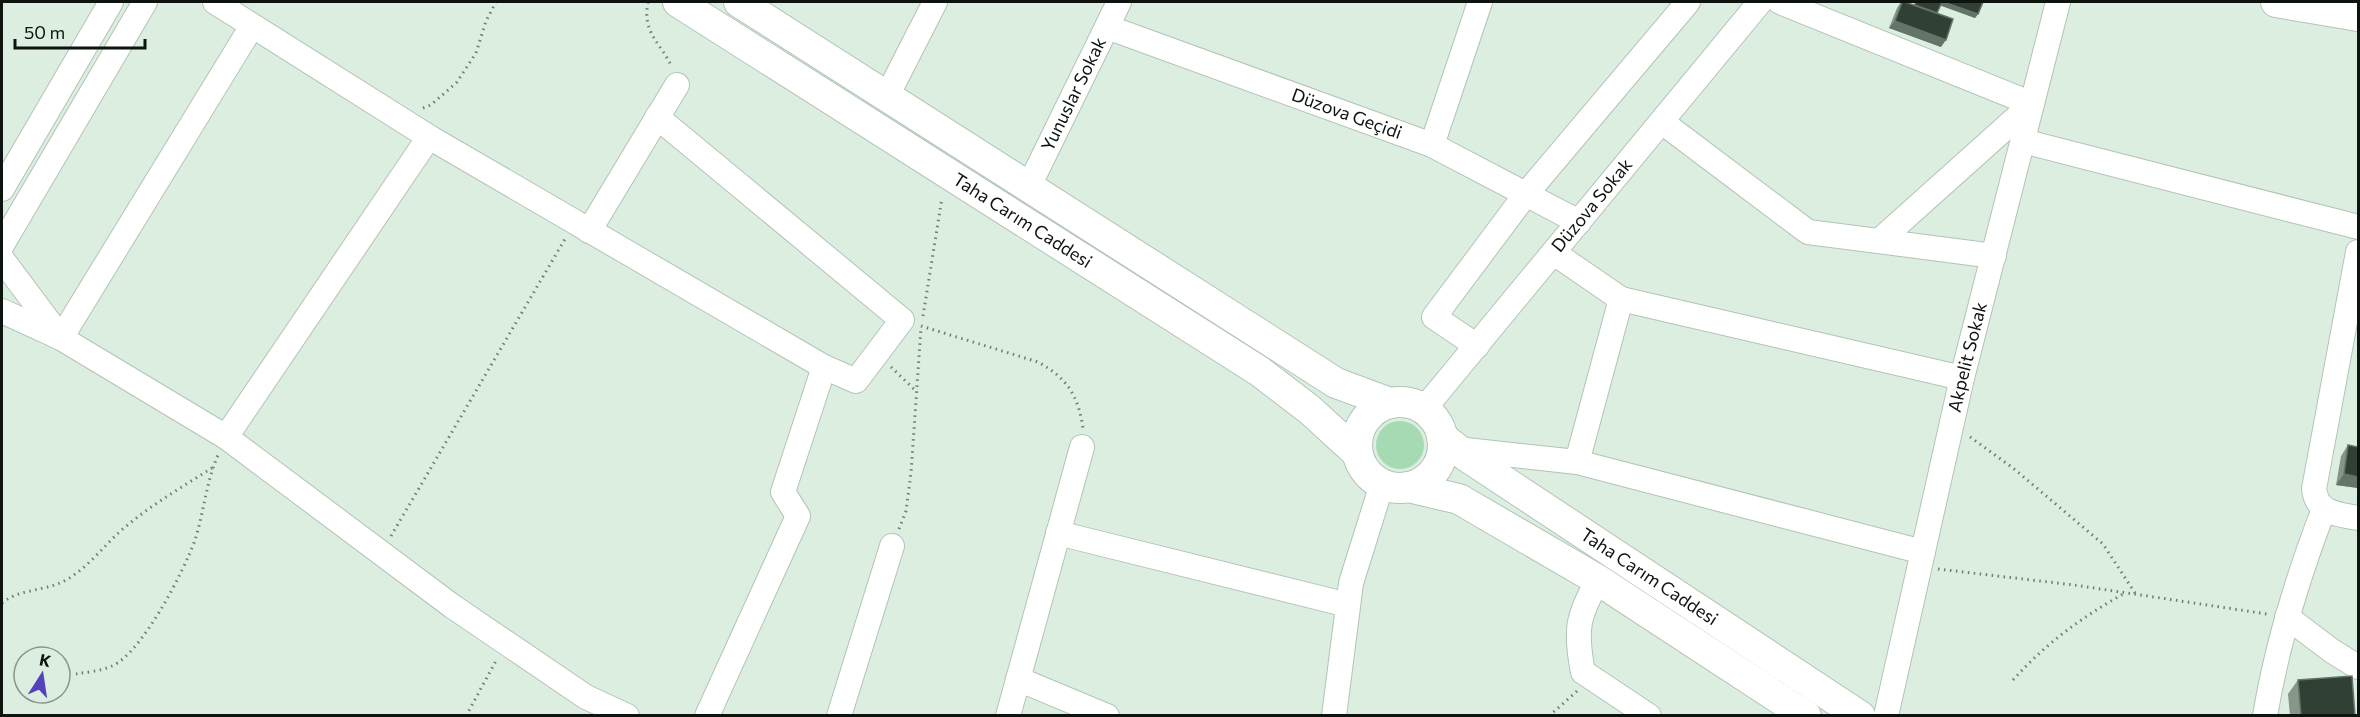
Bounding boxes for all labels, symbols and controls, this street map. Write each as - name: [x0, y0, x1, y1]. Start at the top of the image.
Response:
- scale bar: [15, 12, 146, 50]
- text: 50 m: [24, 21, 65, 43]
- street label: Yunuslar Sokak: [1036, 33, 1110, 155]
- street label: Düzova Geçidi: [1289, 83, 1405, 143]
- street label: Düzova Sokak: [1546, 153, 1637, 256]
- street label: Taha Carım Caddesi: [949, 168, 1097, 272]
- street label: Akpelit Sokak: [1943, 299, 1991, 414]
- street label: Taha Carım Caddesi: [1577, 523, 1723, 629]
- north arrow: [12, 645, 72, 705]
- text: K: [38, 649, 53, 670]

